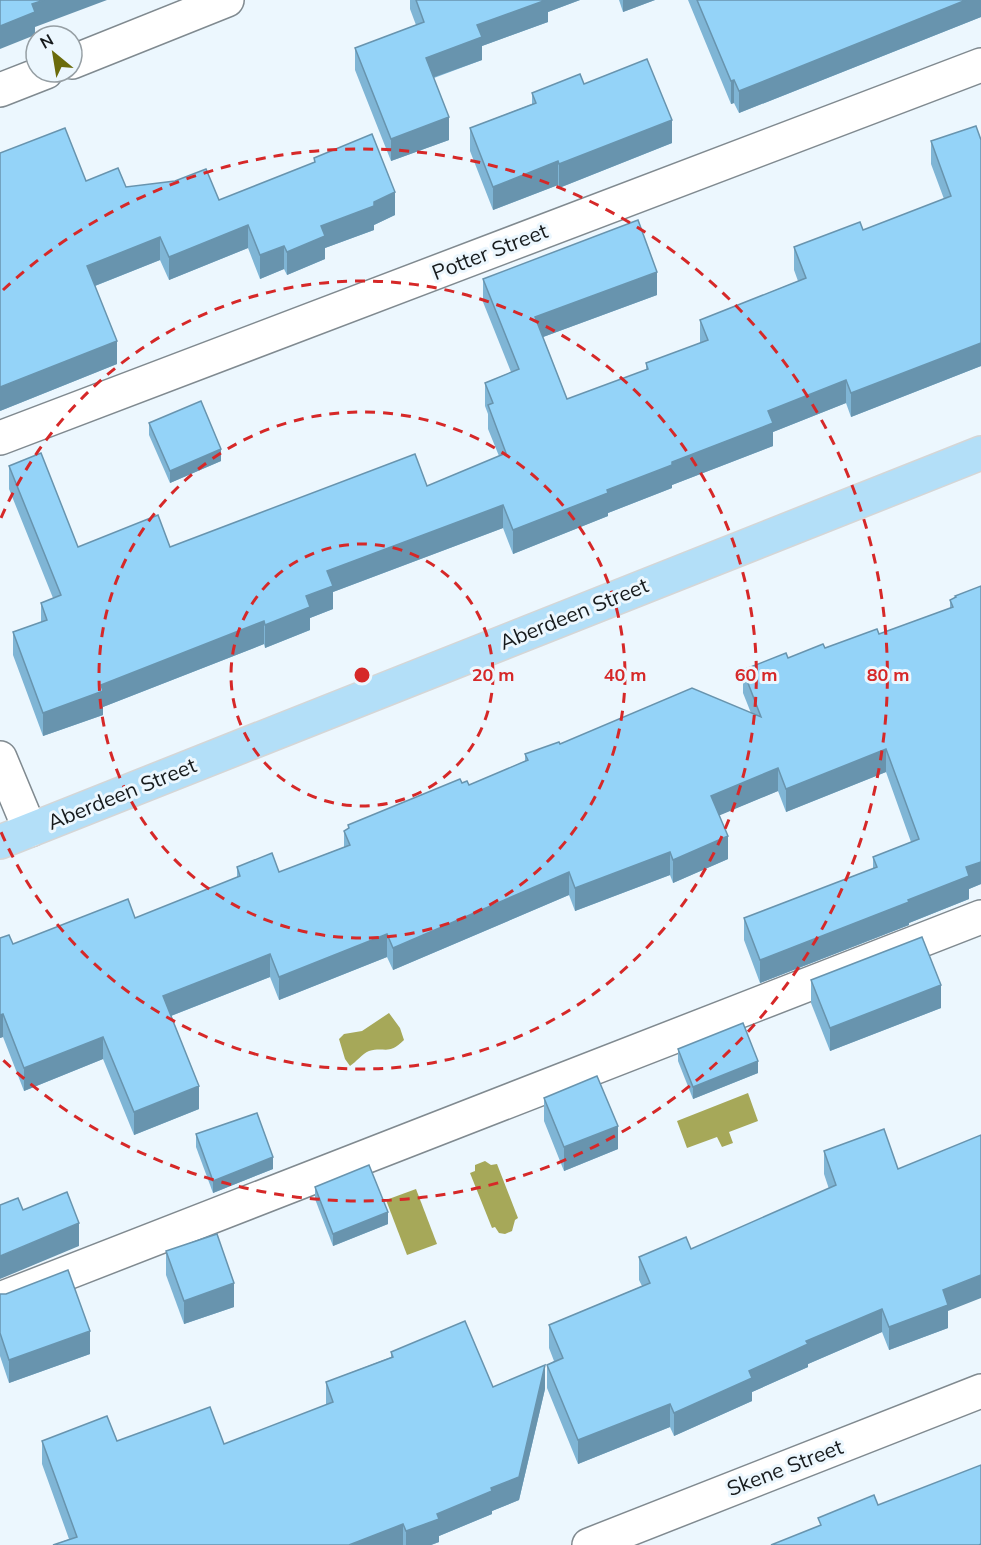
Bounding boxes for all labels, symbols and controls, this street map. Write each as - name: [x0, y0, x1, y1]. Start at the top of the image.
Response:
- north arrow: [24, 24, 84, 84]
- text: N: [36, 29, 57, 53]
- street label: Potter Street: [428, 217, 551, 285]
- street label: Aberdeen Street: [495, 571, 652, 655]
- text: 20 m: [472, 663, 514, 686]
- text: 40 m: [604, 663, 646, 686]
- text: 60 m: [735, 663, 777, 686]
- text: 80 m: [867, 663, 909, 686]
- centre of rings: [352, 665, 372, 685]
- street label: Aberdeen Street: [43, 751, 200, 835]
- street label: Skene Street: [723, 1433, 846, 1501]

